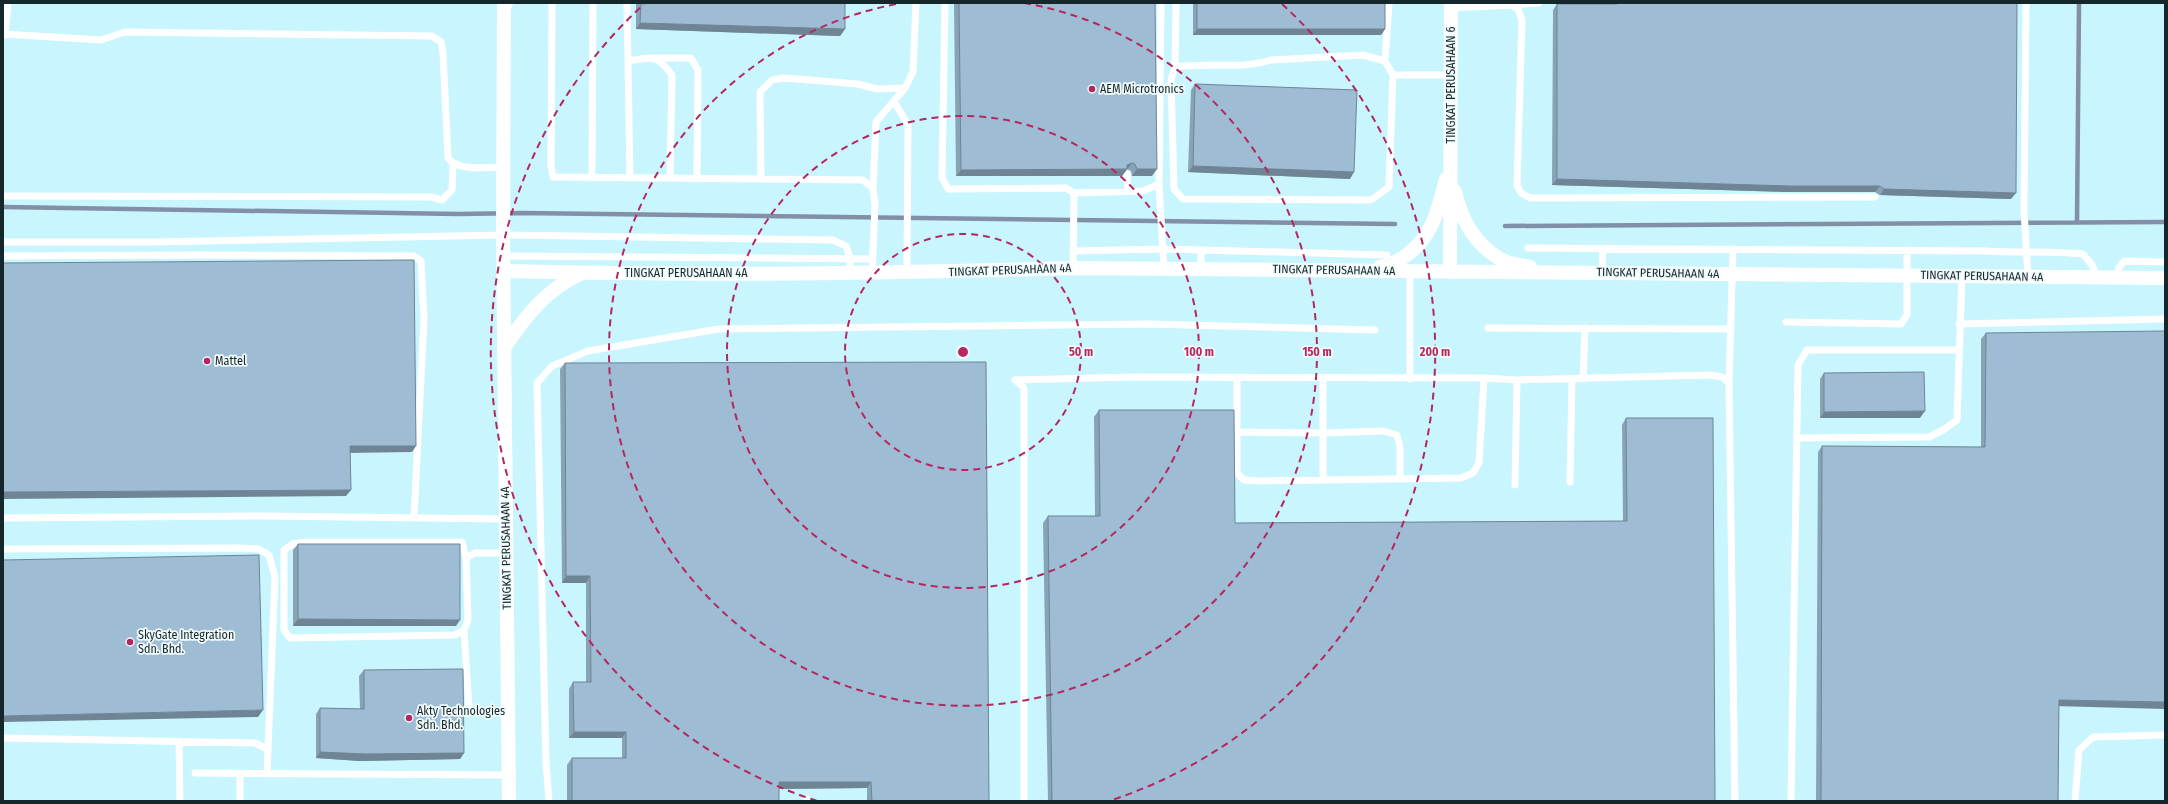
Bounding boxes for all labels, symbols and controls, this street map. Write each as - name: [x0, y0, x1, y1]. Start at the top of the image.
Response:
- street label: TINGKAT PERUSAHAAN 6: [1444, 27, 1458, 143]
- place label: AEM Microtronics: [1100, 82, 1184, 96]
- marker: AEM Microtronics: [1087, 84, 1097, 94]
- street label: TINGKAT PERUSAHAAN 4A: [948, 261, 1072, 279]
- street label: TINGKAT PERUSAHAAN 4A: [1272, 262, 1396, 278]
- street label: TINGKAT PERUSAHAAN 4A: [1596, 265, 1720, 281]
- street label: TINGKAT PERUSAHAAN 4A: [625, 266, 748, 280]
- street label: TINGKAT PERUSAHAAN 4A: [1920, 268, 2044, 284]
- centre of rings: [956, 345, 970, 359]
- text: 50 m: [1069, 345, 1093, 359]
- text: 100 m: [1184, 345, 1214, 359]
- text: 150 m: [1302, 345, 1332, 359]
- text: 200 m: [1419, 345, 1450, 359]
- place label: Mattel: [215, 354, 246, 368]
- marker: Mattel: [202, 356, 212, 366]
- street label: TINGKAT PERUSAHAAN 4A: [498, 486, 514, 610]
- place label: SkyGate Integration Sdn. Bhd.: [138, 628, 234, 656]
- marker: SkyGate Integration Sdn. Bhd.: [125, 637, 135, 647]
- place label: Akty Technologies Sdn. Bhd.: [417, 704, 505, 732]
- marker: Akty Technologies Sdn. Bhd.: [404, 713, 414, 723]

